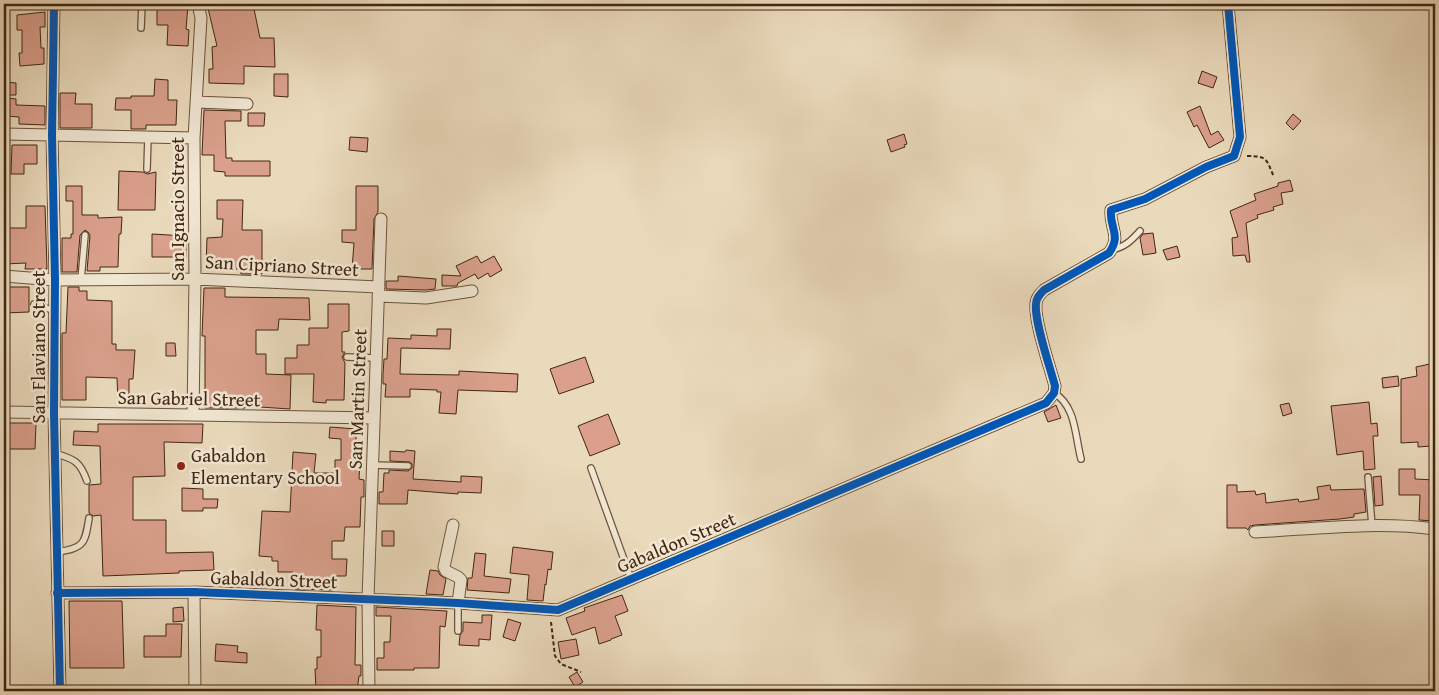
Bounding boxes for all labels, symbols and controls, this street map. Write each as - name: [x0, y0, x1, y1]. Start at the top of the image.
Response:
- street label: San Ignacio Street: [163, 137, 191, 281]
- street label: San Cipriano Street: [204, 247, 360, 283]
- street label: San Flaviano Street: [24, 270, 52, 423]
- street label: San Martin Street: [341, 328, 373, 470]
- street label: San Gabriel Street: [117, 383, 261, 413]
- place label: Gabaldon Elementary School: [191, 441, 340, 491]
- marker: Gabaldon Elementary School: [175, 460, 187, 472]
- street label: Gabaldon Street: [612, 504, 740, 580]
- street label: Gabaldon Street: [210, 563, 338, 595]

